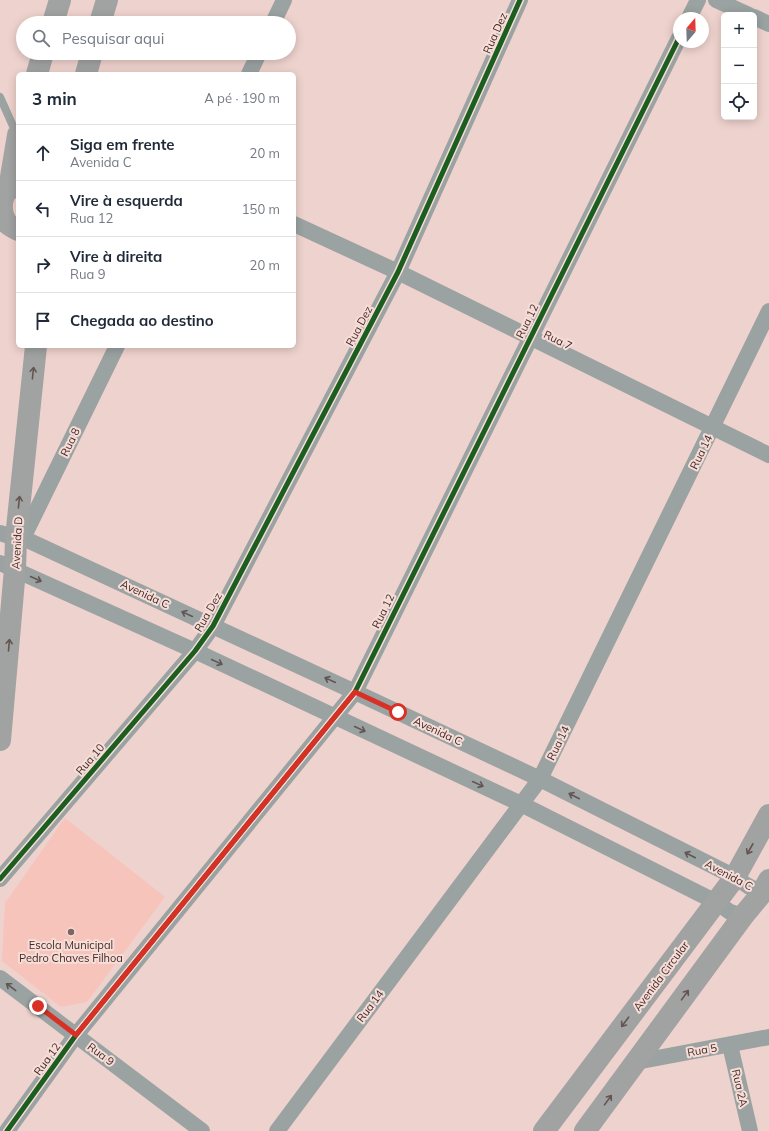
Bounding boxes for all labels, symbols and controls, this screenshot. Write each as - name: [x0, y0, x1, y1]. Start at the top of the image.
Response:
- street label: Rua Dez: [480, 10, 510, 56]
- north arrow: [673, 12, 709, 48]
- map controls: [721, 12, 757, 120]
- button: +: [721, 12, 757, 48]
- search box: [16, 16, 296, 60]
- icon: search: [30, 27, 52, 49]
- text: Pesquisar aqui: [62, 29, 164, 48]
- button: −: [721, 48, 757, 84]
- button: locate: [721, 84, 757, 120]
- text: 3 min: [32, 88, 77, 109]
- text: A pé · 190 m: [204, 90, 280, 106]
- text: Siga em frente: [70, 135, 175, 154]
- icon: ahead: [32, 142, 54, 164]
- text: 20 m: [250, 145, 280, 161]
- text: Avenida C: [70, 154, 132, 170]
- text: Vire à esquerda: [70, 191, 183, 210]
- icon: left: [32, 198, 54, 220]
- text: 150 m: [242, 201, 280, 217]
- text: Rua 12: [70, 210, 113, 226]
- text: Vire à direita: [70, 247, 162, 266]
- icon: right: [32, 254, 54, 276]
- text: 20 m: [250, 257, 280, 273]
- text: Rua 9: [70, 266, 106, 282]
- street label: Rua 12: [513, 301, 541, 341]
- street label: Rua Dez: [343, 303, 375, 348]
- icon: arrive: [32, 310, 54, 332]
- text: Chegada ao destino: [70, 311, 214, 330]
- street label: Rua 7: [541, 327, 575, 353]
- one-way arrow: [29, 367, 37, 380]
- street label: Rua 8: [57, 425, 83, 459]
- street label: Rua 14: [687, 432, 715, 472]
- one-way arrow: [16, 496, 23, 509]
- street label: Avenida D: [9, 516, 25, 570]
- one-way arrow: [29, 575, 41, 583]
- street label: Avenida C: [118, 577, 172, 611]
- street label: Rua Dez: [191, 589, 225, 634]
- street label: Rua 12: [369, 591, 397, 631]
- one-way arrow: [181, 610, 193, 617]
- one-way arrow: [5, 639, 12, 652]
- one-way arrow: [211, 659, 223, 666]
- one-way arrow: [325, 676, 337, 683]
- route start: [389, 703, 407, 721]
- street label: Avenida C: [411, 714, 465, 748]
- street label: Rua 14: [544, 723, 572, 763]
- one-way arrow: [354, 726, 366, 733]
- street label: Rua 10: [73, 740, 108, 777]
- one-way arrow: [472, 781, 484, 788]
- one-way arrow: [568, 792, 580, 799]
- one-way arrow: [746, 843, 753, 855]
- one-way arrow: [685, 850, 697, 858]
- street label: Avenida C: [703, 857, 755, 893]
- marker: Escola Municipal Pedro Chaves Filhoa: [66, 927, 76, 937]
- place label: Escola Municipal Pedro Chaves Filhoa: [19, 938, 123, 965]
- street label: Avenida Circular: [630, 938, 692, 1014]
- one-way arrow: [6, 982, 17, 991]
- street label: Rua 14: [353, 987, 387, 1025]
- one-way arrow: [681, 989, 690, 1000]
- route end: [29, 997, 47, 1015]
- one-way arrow: [621, 1017, 630, 1028]
- street label: Rua 9: [85, 1039, 117, 1069]
- street label: Rua 12: [31, 1040, 64, 1078]
- street label: Rua 5: [686, 1040, 718, 1060]
- street label: Rua 2A: [729, 1068, 751, 1108]
- one-way arrow: [604, 1094, 613, 1105]

